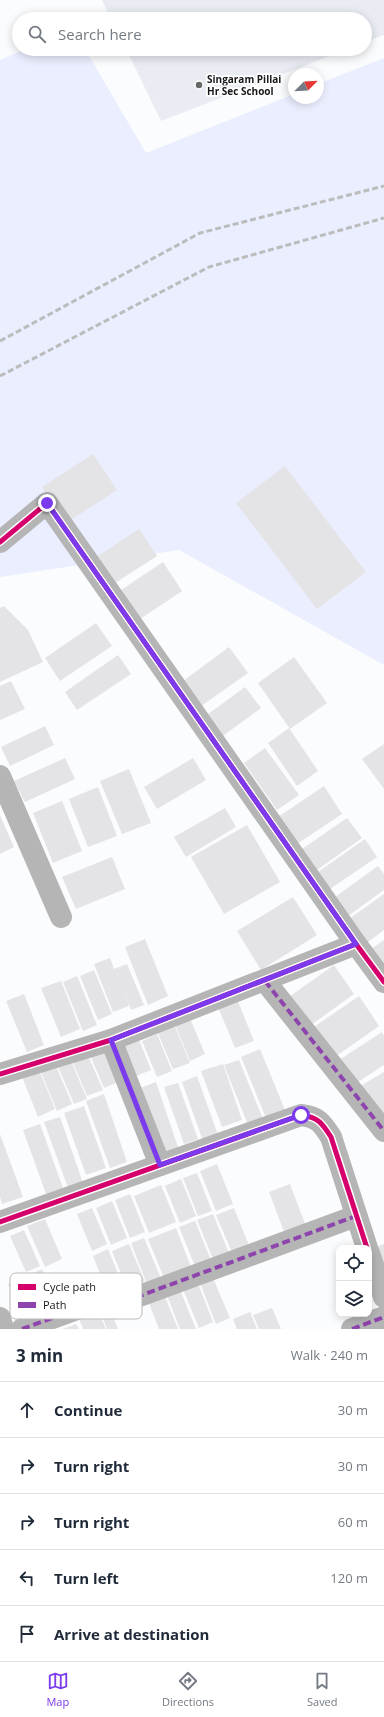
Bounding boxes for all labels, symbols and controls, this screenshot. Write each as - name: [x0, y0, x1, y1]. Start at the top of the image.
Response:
- search box: [12, 12, 372, 56]
- icon: search: [26, 23, 48, 45]
- text: Search here: [58, 24, 142, 44]
- north arrow: [288, 68, 324, 104]
- place label: Singaram Pillai Hr Sec School: [207, 72, 281, 98]
- marker: Singaram Pillai Hr Sec School: [194, 80, 204, 90]
- route end: [38, 494, 56, 512]
- route start: [292, 1106, 310, 1124]
- map controls: [336, 1245, 372, 1317]
- button: locate: [336, 1245, 372, 1281]
- legend: [10, 1273, 142, 1319]
- text: Cycle path: [43, 1279, 96, 1294]
- button: layers: [336, 1281, 372, 1317]
- text: Path: [43, 1297, 66, 1312]
- text: 3 min: [16, 1344, 63, 1367]
- text: Walk · 240 m: [291, 1346, 368, 1364]
- icon: ahead: [16, 1399, 38, 1421]
- text: Continue: [54, 1400, 122, 1420]
- text: 30 m: [338, 1401, 368, 1419]
- icon: right: [16, 1455, 38, 1477]
- text: Turn right: [54, 1456, 129, 1476]
- text: 30 m: [338, 1457, 368, 1475]
- icon: right: [16, 1511, 38, 1533]
- text: Turn right: [54, 1512, 129, 1532]
- text: 60 m: [338, 1513, 368, 1531]
- icon: left: [16, 1567, 38, 1589]
- text: Turn left: [54, 1568, 119, 1588]
- text: 120 m: [330, 1569, 368, 1587]
- icon: arrive: [16, 1623, 38, 1645]
- text: Arrive at destination: [54, 1624, 209, 1644]
- tab: Map: [46, 1670, 69, 1709]
- tab: Directions: [162, 1670, 214, 1709]
- tab: Saved: [307, 1670, 338, 1709]

